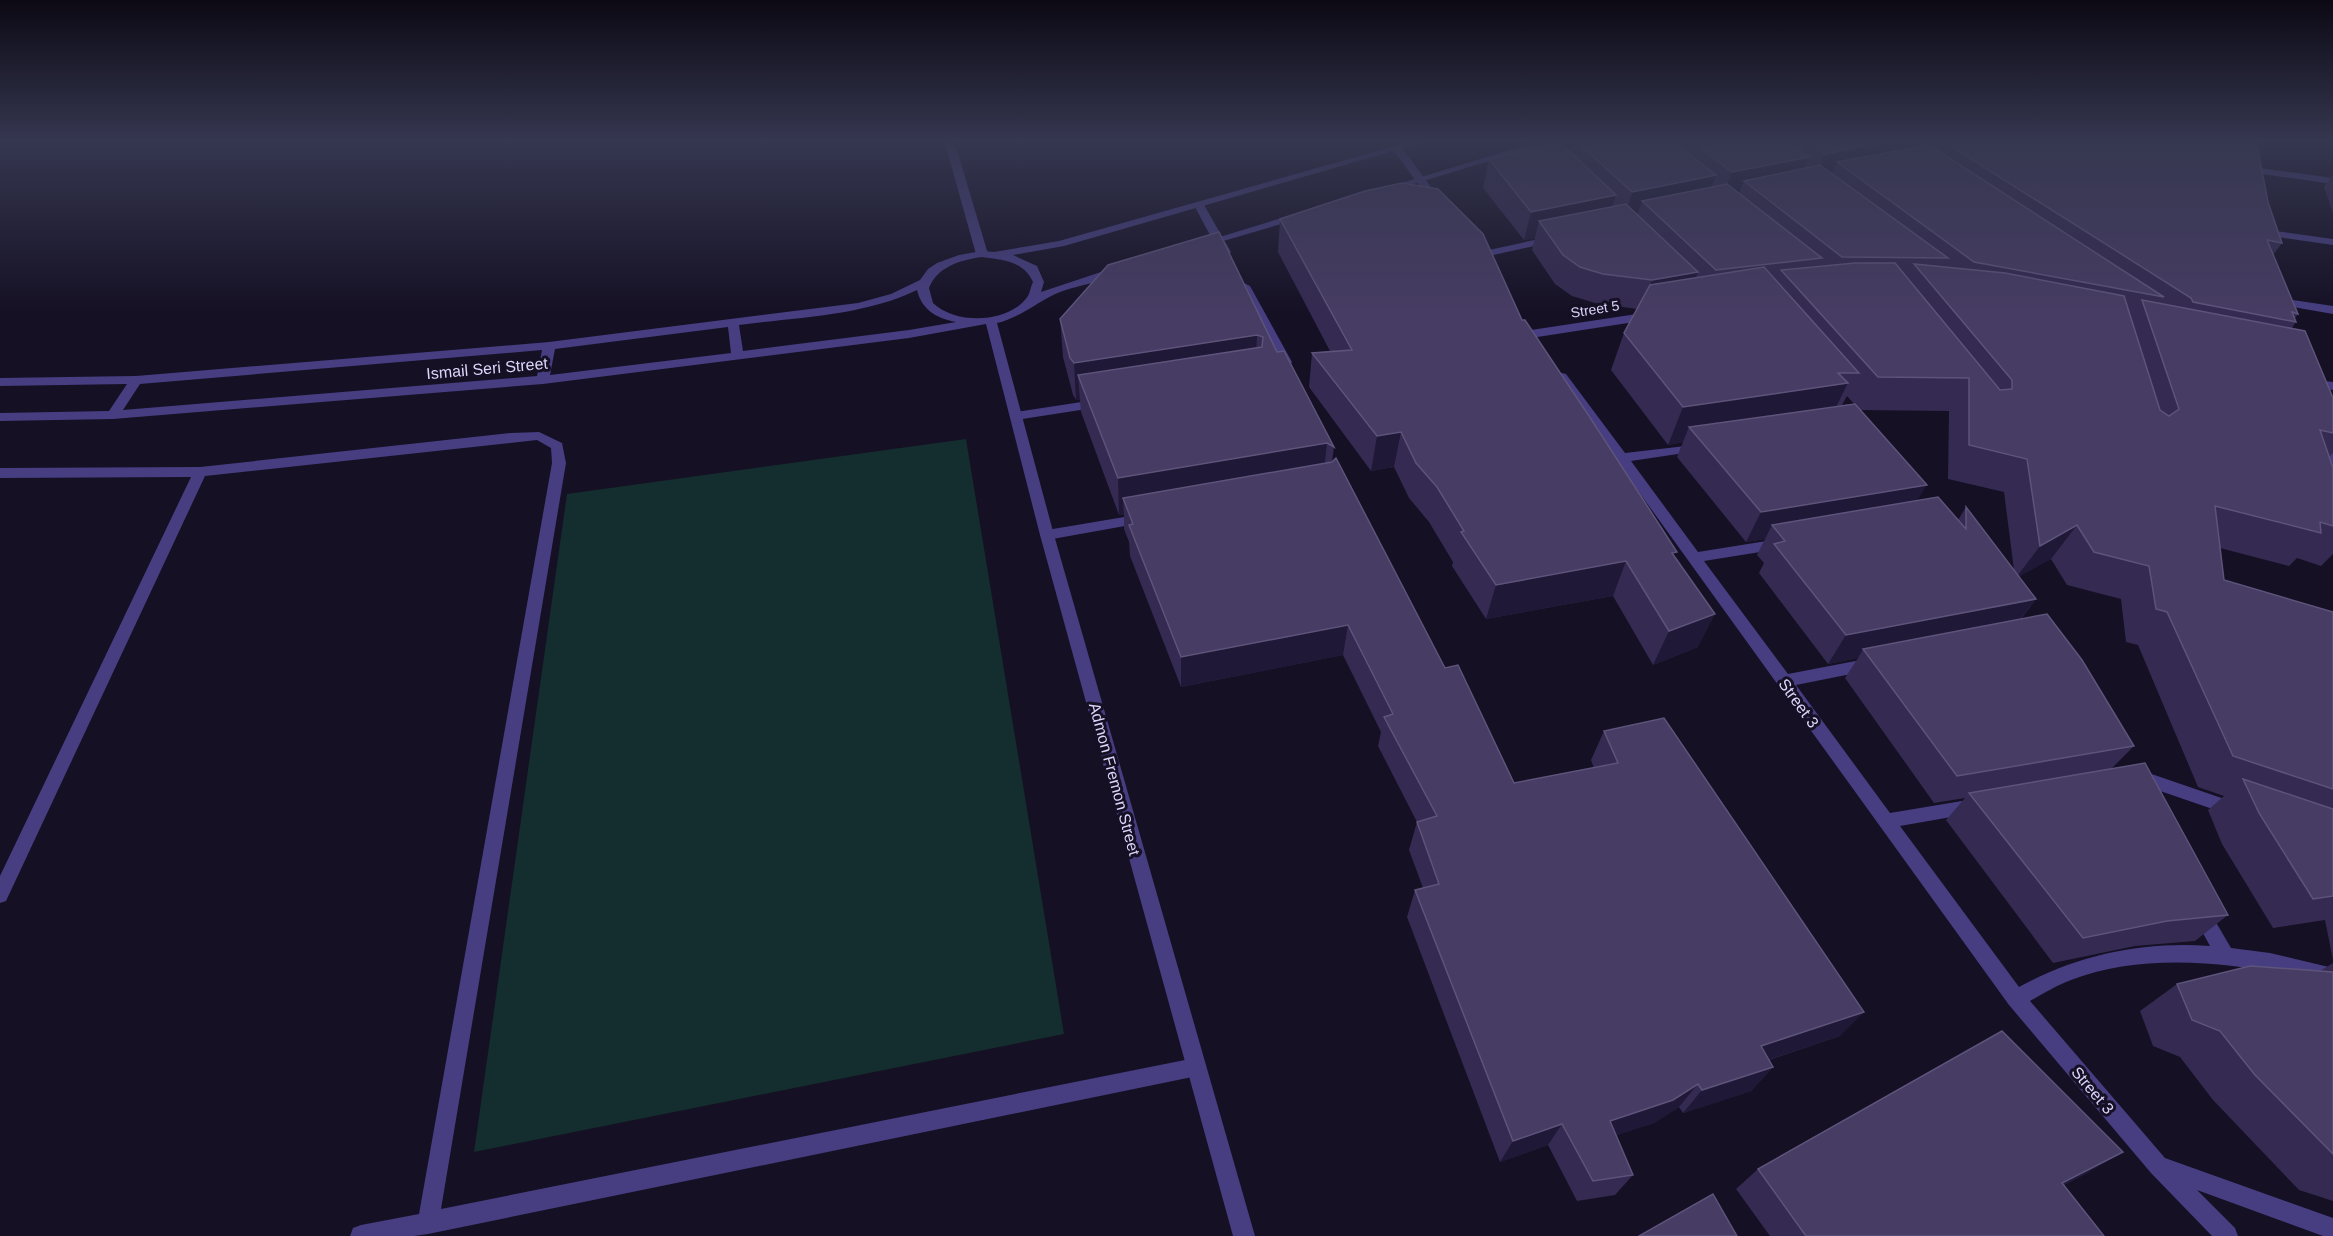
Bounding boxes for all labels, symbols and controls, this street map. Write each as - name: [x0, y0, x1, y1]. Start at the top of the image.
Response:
- street label: Street 5: [1570, 297, 1621, 321]
- street label: Ismail Seri Street: [426, 355, 549, 382]
- street label: Street 3: [1775, 676, 1822, 731]
- street label: Admon Fremon Street: [1086, 701, 1143, 858]
- street label: Street 3: [2068, 1063, 2117, 1117]

